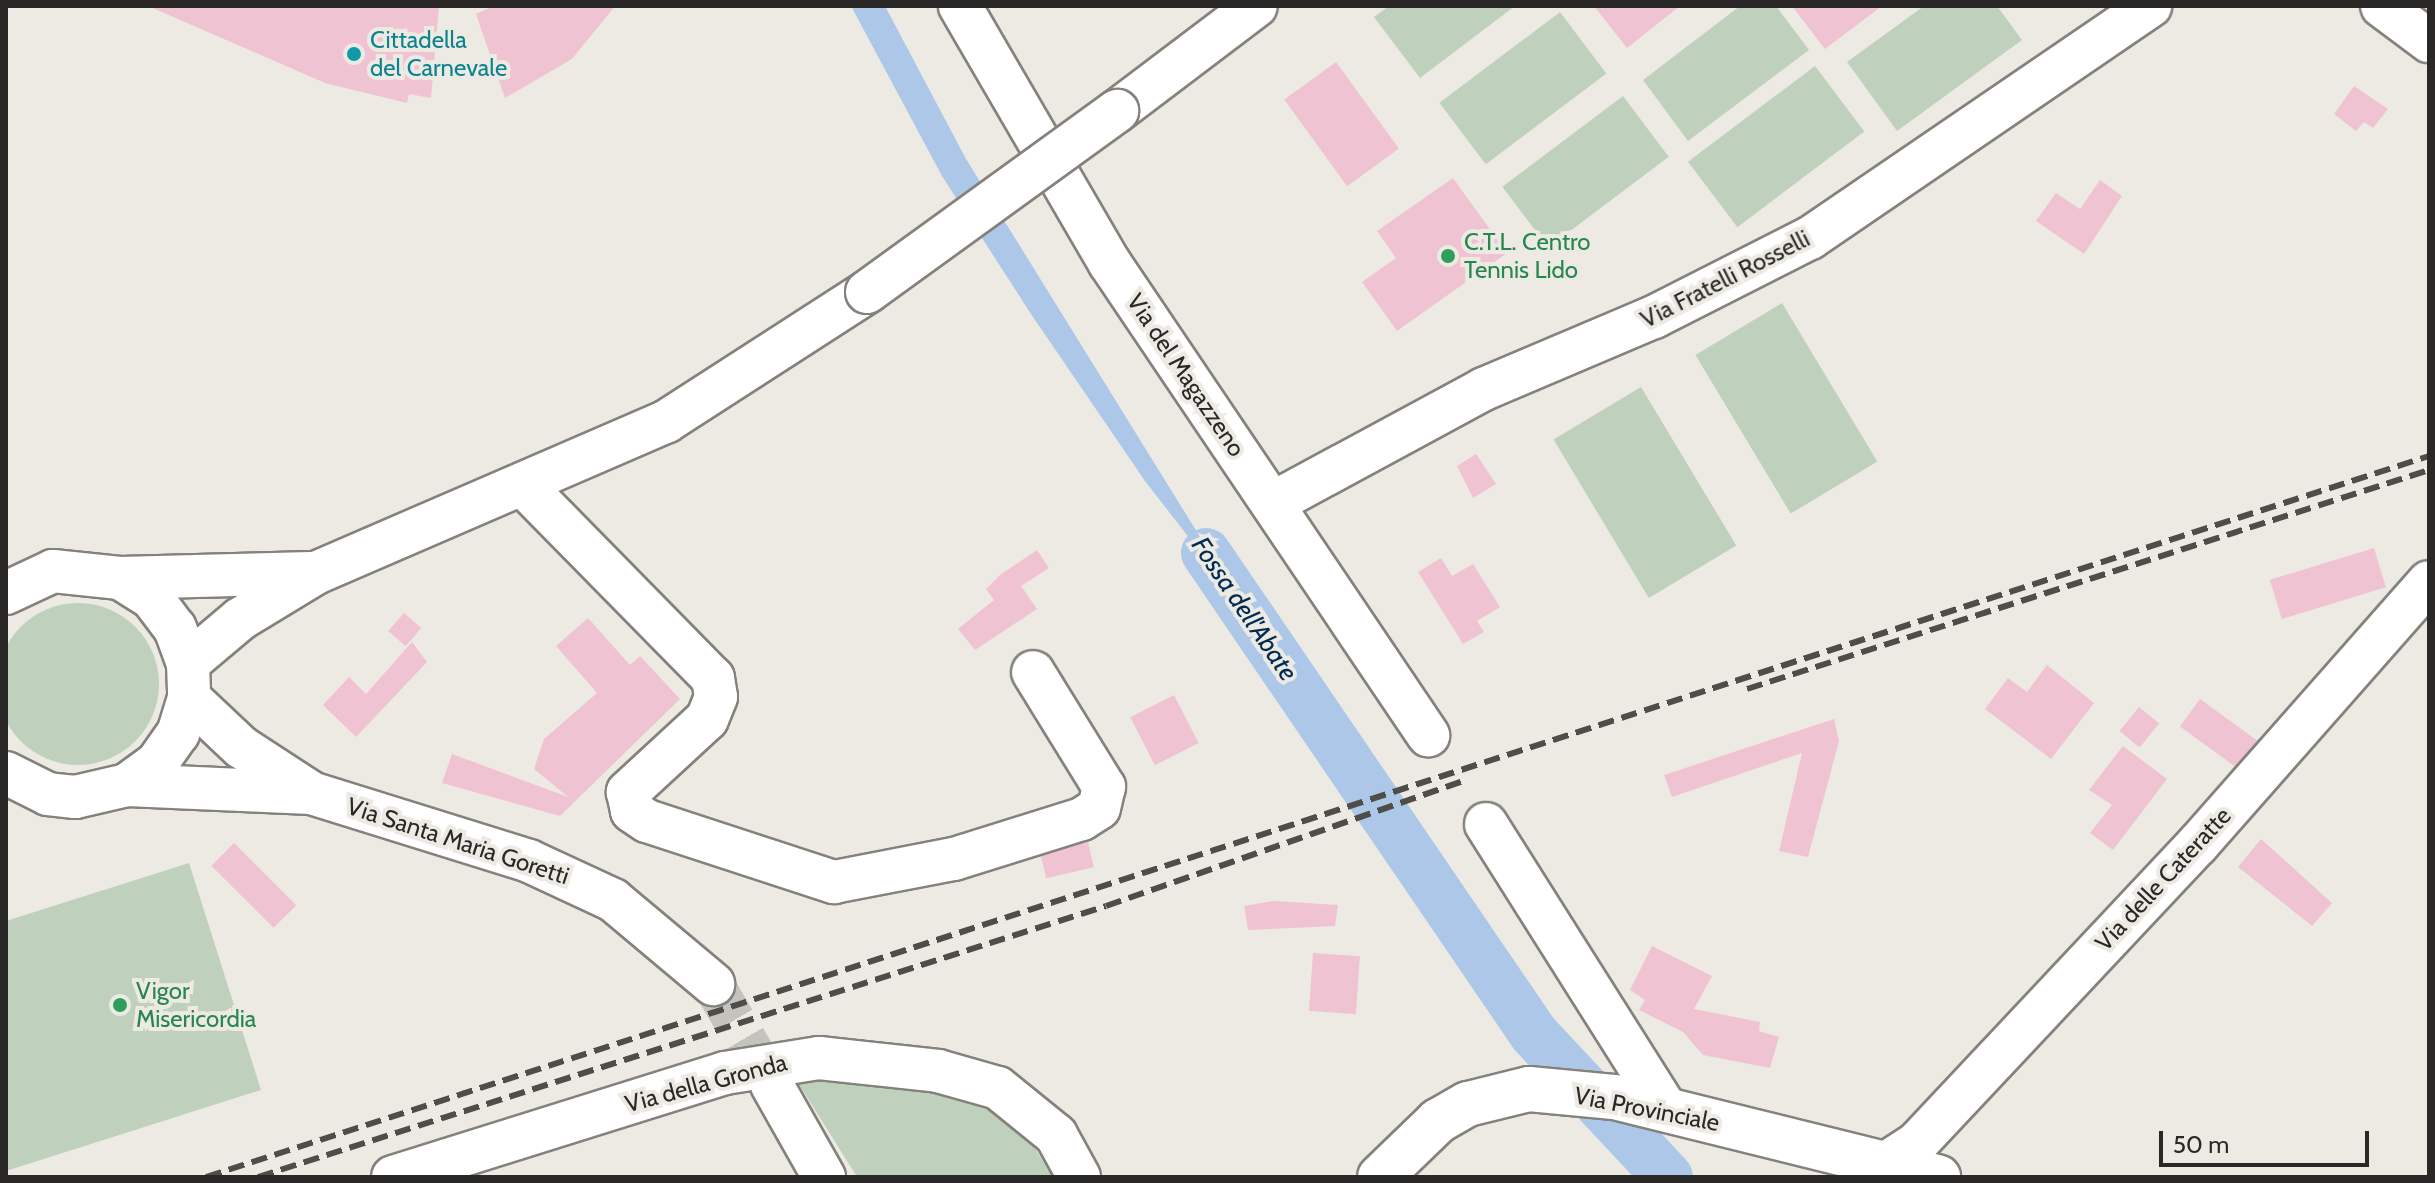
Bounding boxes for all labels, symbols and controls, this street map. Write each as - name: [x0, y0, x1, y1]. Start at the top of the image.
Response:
- place label: Cittadella del Carnevale: [370, 26, 507, 82]
- marker: Cittadella del Carnevale: [345, 45, 363, 63]
- street label: Via Fratelli Rosselli: [1636, 224, 1814, 334]
- place label: C.T.L. Centro Tennis Lido: [1464, 228, 1590, 284]
- marker: C.T.L. Centro Tennis Lido: [1439, 247, 1457, 265]
- street label: Via del Magazzeno: [1121, 288, 1251, 462]
- water label: Fossa dell'Abate: [1185, 531, 1303, 687]
- street label: Via Santa Maria Goretti: [343, 791, 573, 891]
- street label: Via delle Cateratte: [2089, 801, 2237, 957]
- place label: Vigor Misericordia: [136, 977, 256, 1033]
- marker: Vigor Misericordia: [111, 996, 129, 1014]
- street label: Via della Gronda: [622, 1048, 790, 1118]
- street label: Via Provinciale: [1572, 1081, 1722, 1137]
- scale bar: [2163, 1115, 2373, 1165]
- text: 50 m: [2173, 1130, 2229, 1159]

